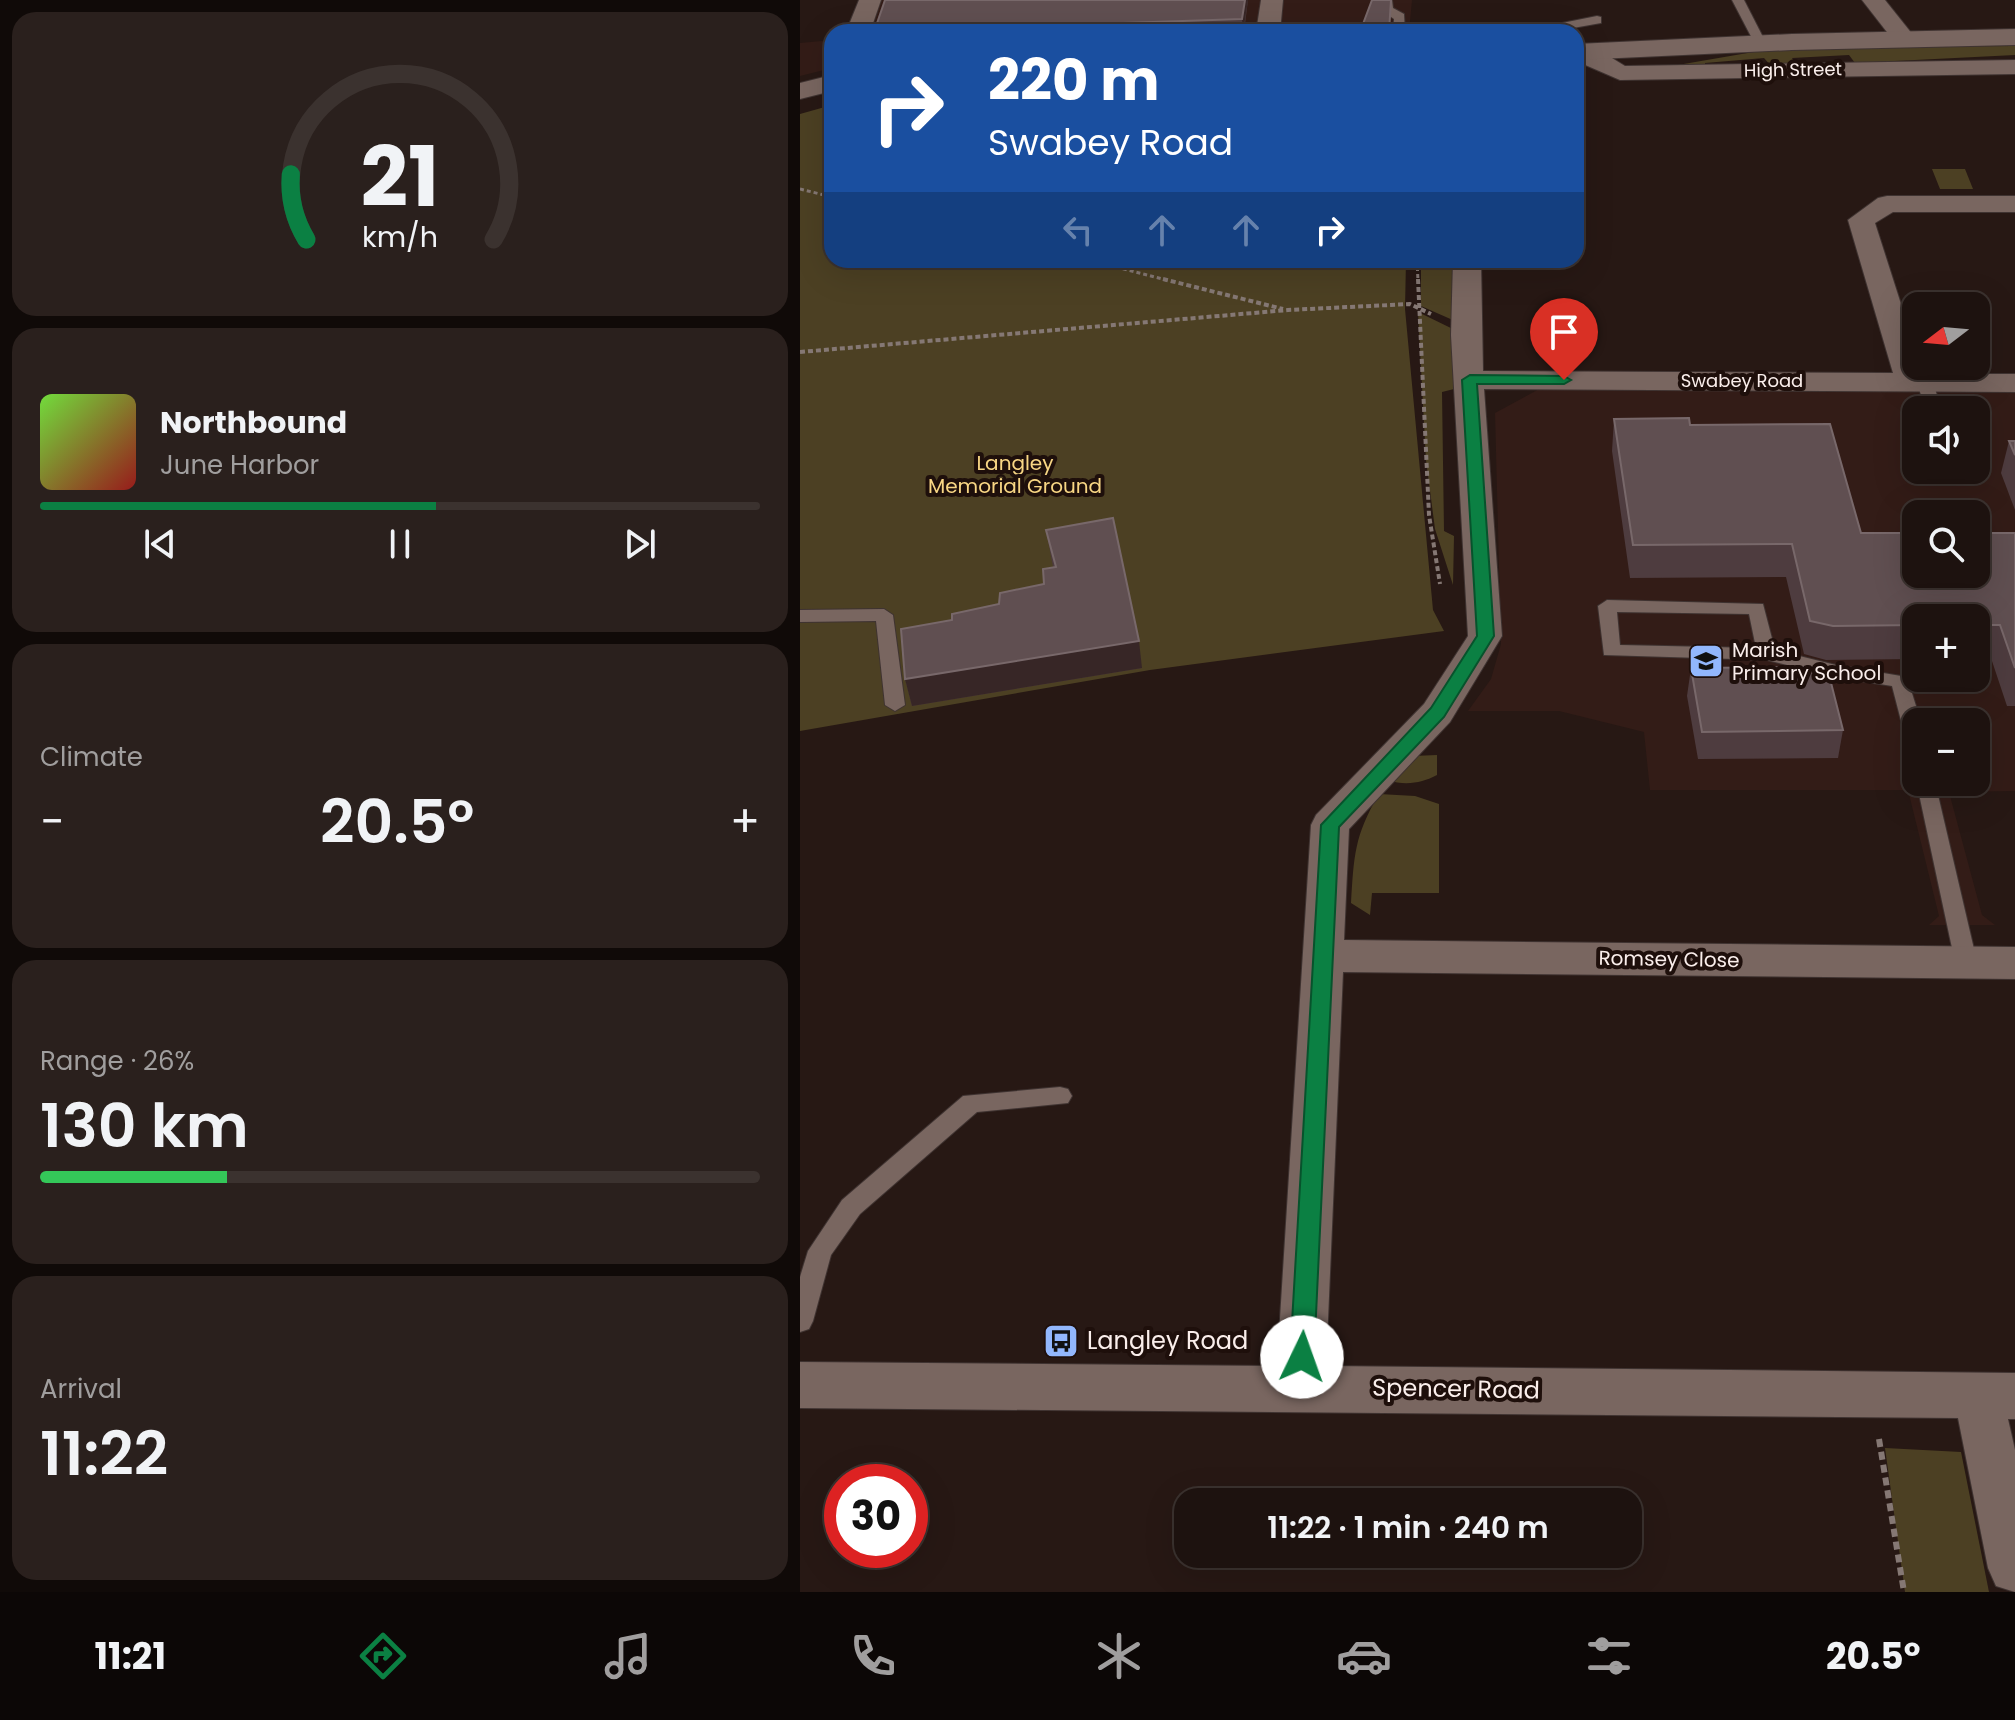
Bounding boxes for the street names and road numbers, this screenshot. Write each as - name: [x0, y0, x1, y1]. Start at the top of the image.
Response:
- street label: High Street: [1744, 56, 1842, 83]
- street label: Swabey Road: [1681, 368, 1803, 393]
- street label: Romsey Close: [1598, 944, 1740, 974]
- street label: Spencer Road: [1372, 1371, 1540, 1406]

